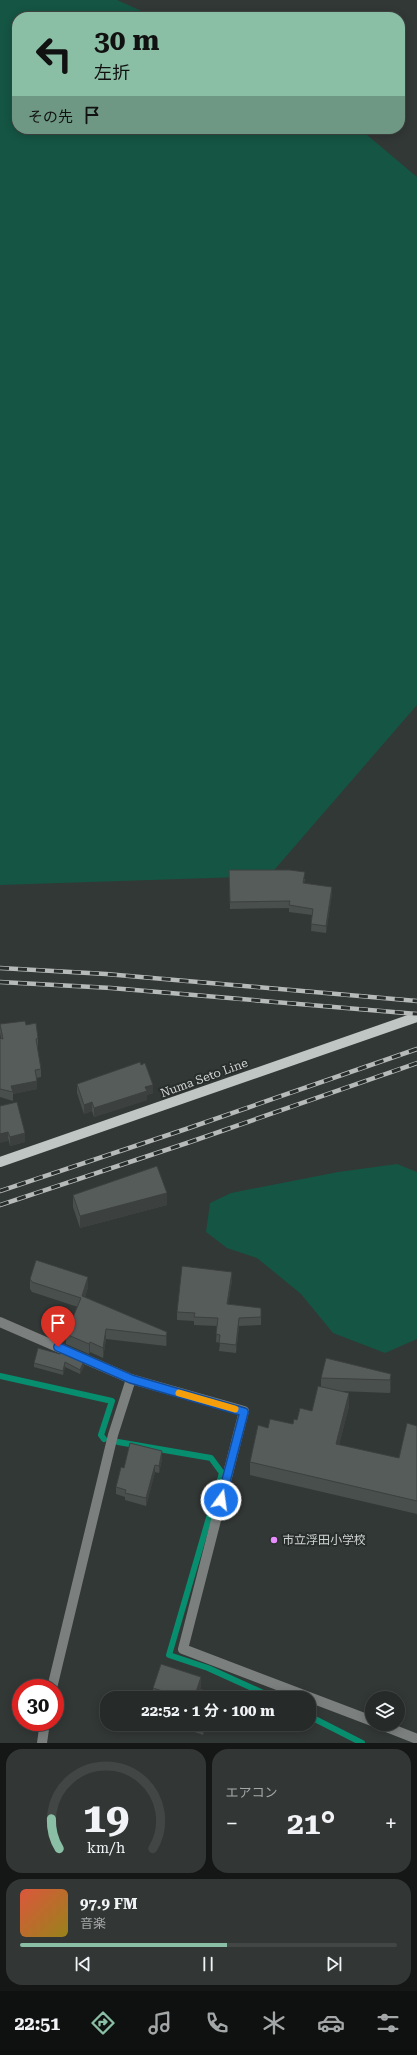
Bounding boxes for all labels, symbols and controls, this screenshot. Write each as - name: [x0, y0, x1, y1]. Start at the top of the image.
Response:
- text: 30 m: [94, 24, 159, 57]
- icon: left: [28, 28, 80, 80]
- text: 左折: [94, 62, 130, 83]
- icon: arrive: [81, 104, 103, 126]
- text: その先: [28, 108, 73, 126]
- street label: Numa Seto Line: [158, 1056, 250, 1100]
- pin: [41, 1306, 75, 1347]
- icon: arrive: [47, 1312, 69, 1334]
- position arrow: [200, 1479, 242, 1521]
- place label: 市立浮田小学校: [282, 1533, 366, 1547]
- marker: 市立浮田小学校: [269, 1535, 279, 1545]
- speed limit sign: 30: [12, 1679, 64, 1731]
- map controls: [365, 1691, 405, 1731]
- button: layers: [365, 1691, 405, 1731]
- text: 22:52 · 1 分 · 100 m: [141, 1702, 275, 1720]
- text: エアコン: [226, 1785, 278, 1800]
- text: 19: [82, 1793, 129, 1842]
- text: 21°: [287, 1806, 336, 1841]
- text: −: [226, 1811, 238, 1836]
- text: +: [385, 1811, 397, 1836]
- text: km/h: [87, 1840, 125, 1856]
- text: 97.9 FM: [80, 1895, 137, 1913]
- text: 音楽: [80, 1916, 106, 1931]
- icon: previous: [72, 1953, 94, 1975]
- icon: pause: [197, 1953, 219, 1975]
- icon: next: [323, 1953, 345, 1975]
- icon: directions: [89, 2009, 117, 2037]
- icon: music: [146, 2009, 174, 2037]
- icon: phone: [203, 2009, 231, 2037]
- icon: climate: [260, 2009, 288, 2037]
- icon: car: [317, 2009, 345, 2037]
- icon: filters: [374, 2009, 402, 2037]
- text: 22:51: [15, 2013, 60, 2034]

